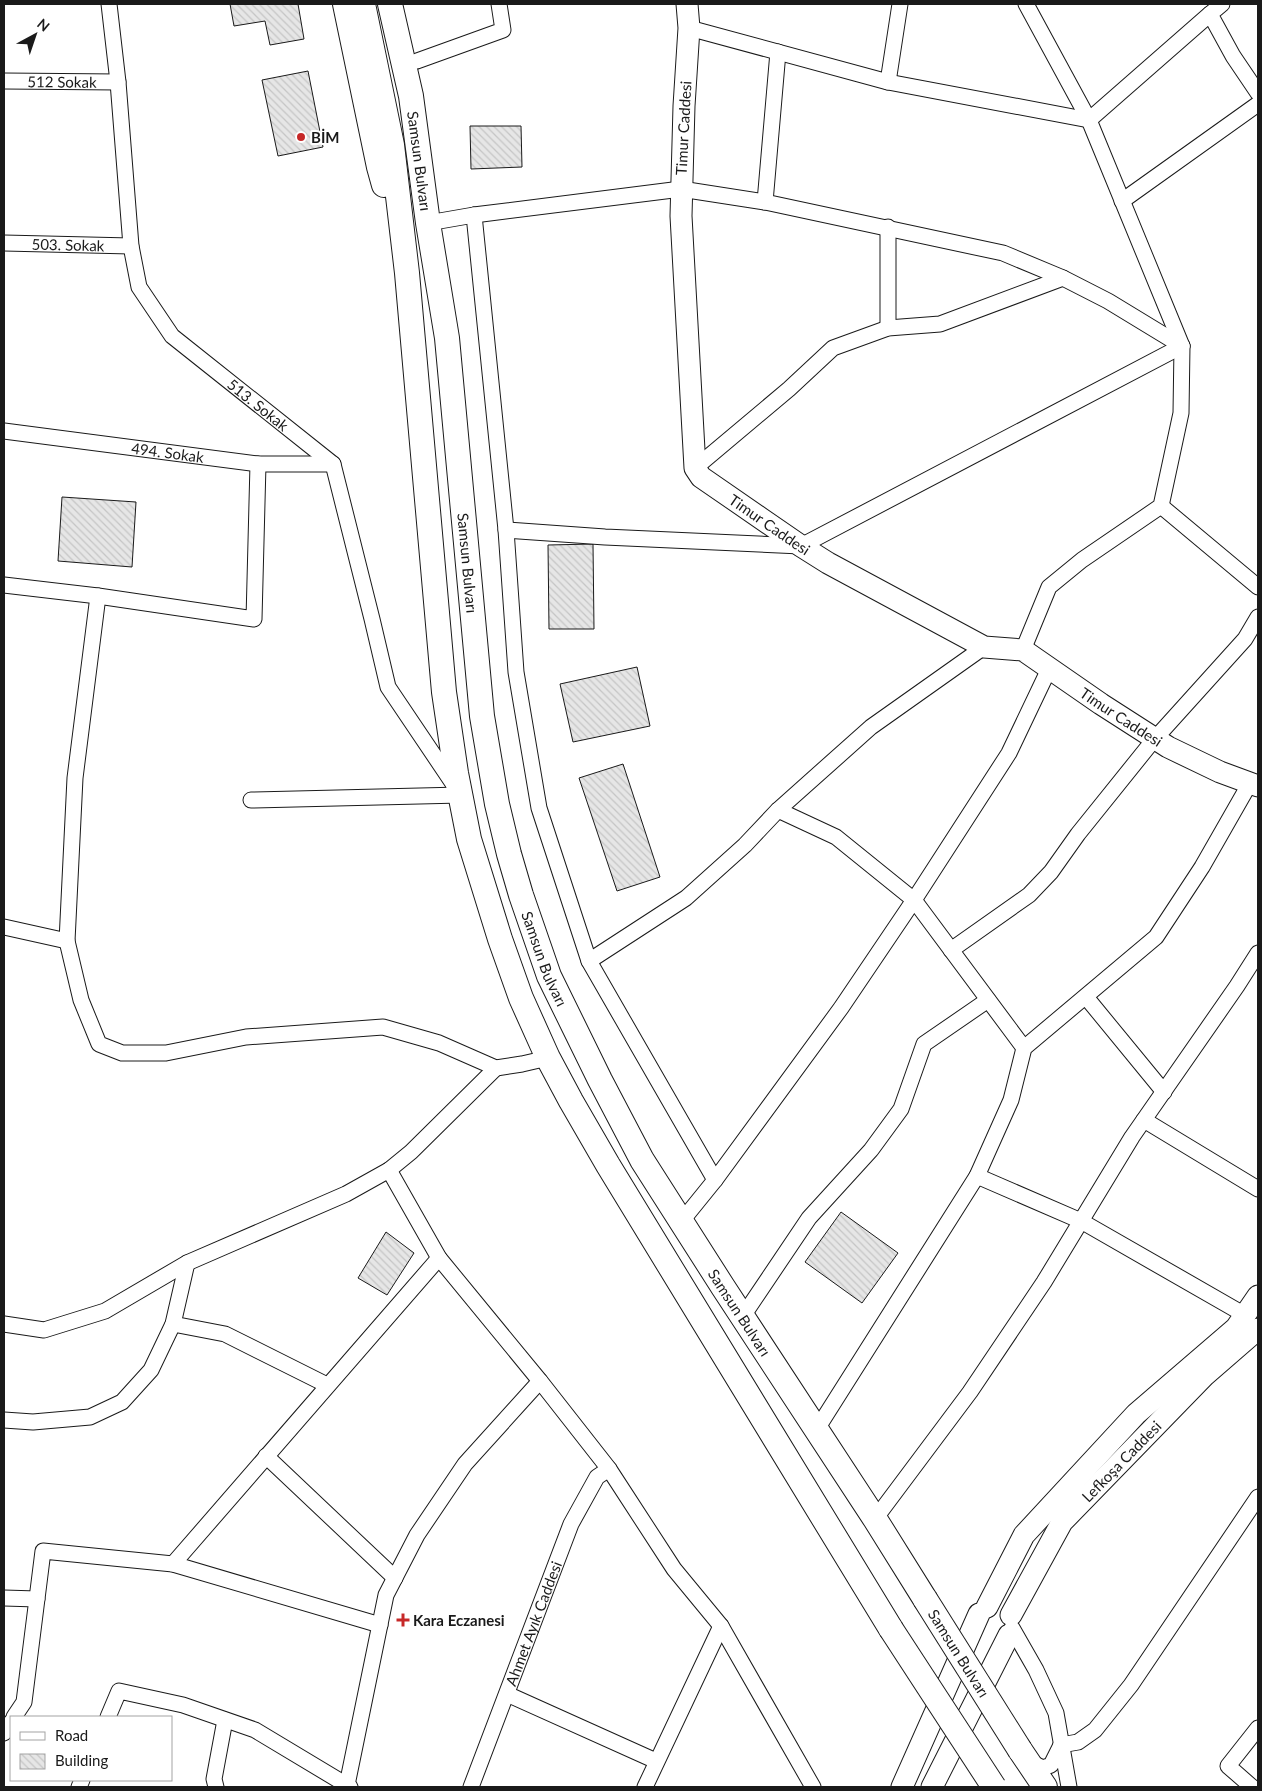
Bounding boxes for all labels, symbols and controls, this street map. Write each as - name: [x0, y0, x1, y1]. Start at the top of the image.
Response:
- north arrow: [10, 10, 60, 60]
- text: N: [34, 15, 53, 35]
- street label: 512 Sokak: [27, 72, 97, 91]
- street label: Timur Caddesi: [672, 80, 694, 176]
- street label: Samsun Bulvarı: [404, 110, 435, 212]
- place label: BİM: [311, 128, 340, 146]
- marker: BİM: [295, 131, 307, 143]
- street label: 503. Sokak: [31, 235, 105, 254]
- street label: 513. Sokak: [224, 375, 293, 434]
- street label: 494. Sokak: [130, 439, 205, 466]
- street label: Timur Caddesi: [726, 490, 814, 559]
- street label: Samsun Bulvarı: [454, 512, 481, 614]
- street label: Timur Caddesi: [1077, 683, 1166, 750]
- street label: Samsun Bulvarı: [518, 909, 571, 1009]
- street label: Samsun Bulvarı: [705, 1265, 775, 1359]
- street label: Lefkoşa Caddesi: [1078, 1417, 1165, 1505]
- street label: Ahmet Ayık Caddesi: [501, 1558, 565, 1688]
- street label: Samsun Bulvarı: [925, 1606, 993, 1701]
- place label: Kara Eczanesi: [413, 1611, 505, 1629]
- marker: Kara Eczanesi: [397, 1614, 409, 1626]
- legend: [10, 1716, 172, 1781]
- text: Road: [55, 1726, 88, 1744]
- text: Building: [55, 1751, 108, 1769]

